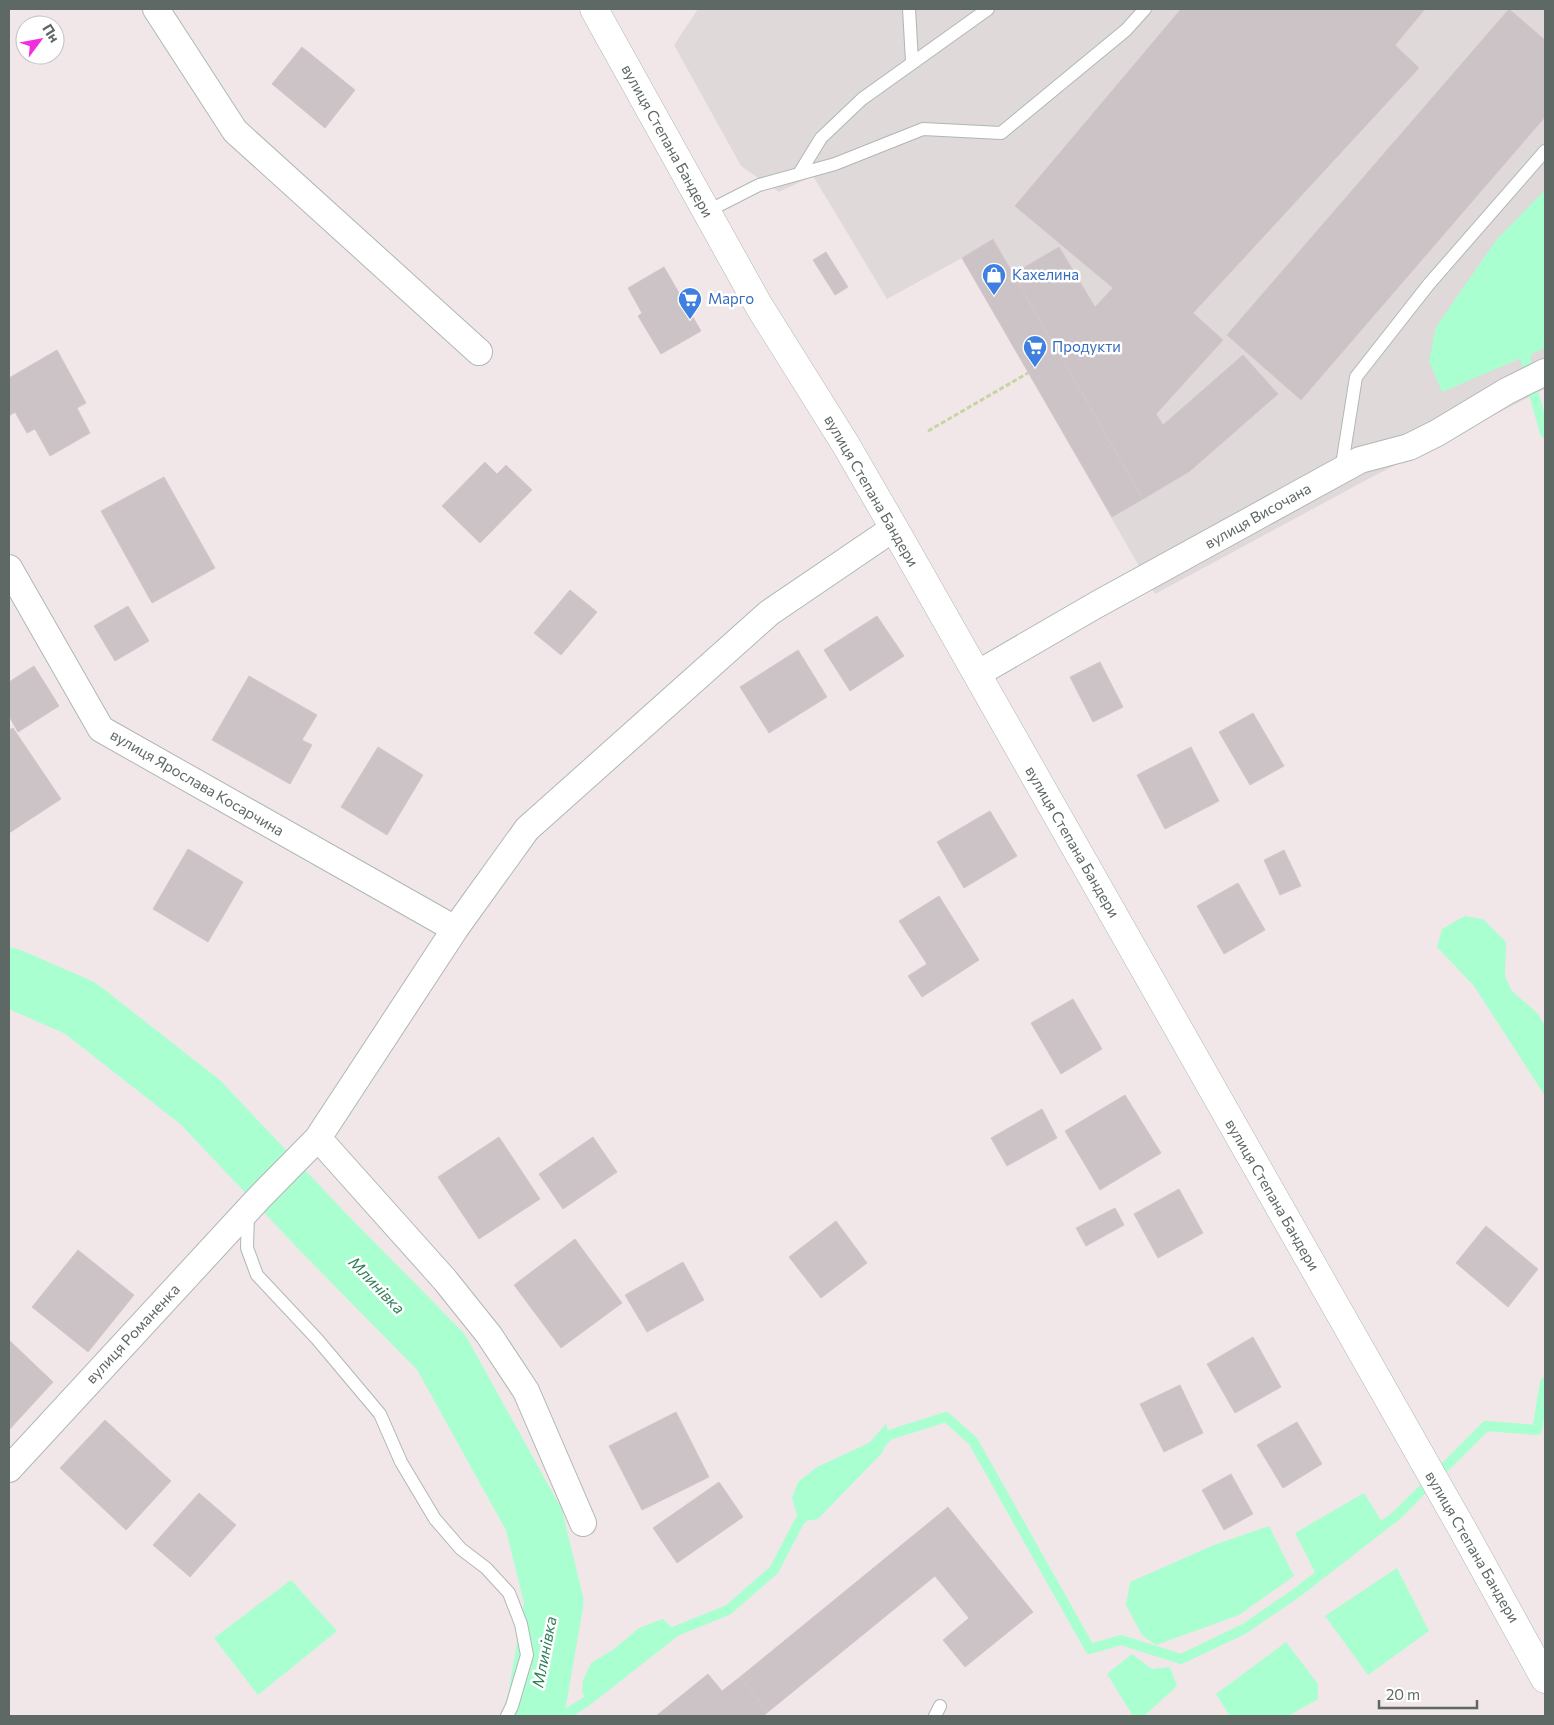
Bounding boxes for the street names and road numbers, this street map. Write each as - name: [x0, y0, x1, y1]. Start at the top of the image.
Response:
- street label: вулиця Степана Бандери: [618, 61, 717, 220]
- street label: вулиця Степана Бандери: [821, 411, 923, 570]
- street label: вулиця Височана: [1201, 478, 1314, 552]
- street label: вулиця Ярослава Косарчина: [107, 725, 288, 839]
- street label: вулиця Степана Бандери: [1022, 762, 1124, 921]
- street label: вулиця Степана Бандери: [1222, 1115, 1324, 1274]
- street label: вулиця Романенка: [82, 1280, 183, 1387]
- street label: вулиця Степана Бандери: [1422, 1467, 1524, 1626]

